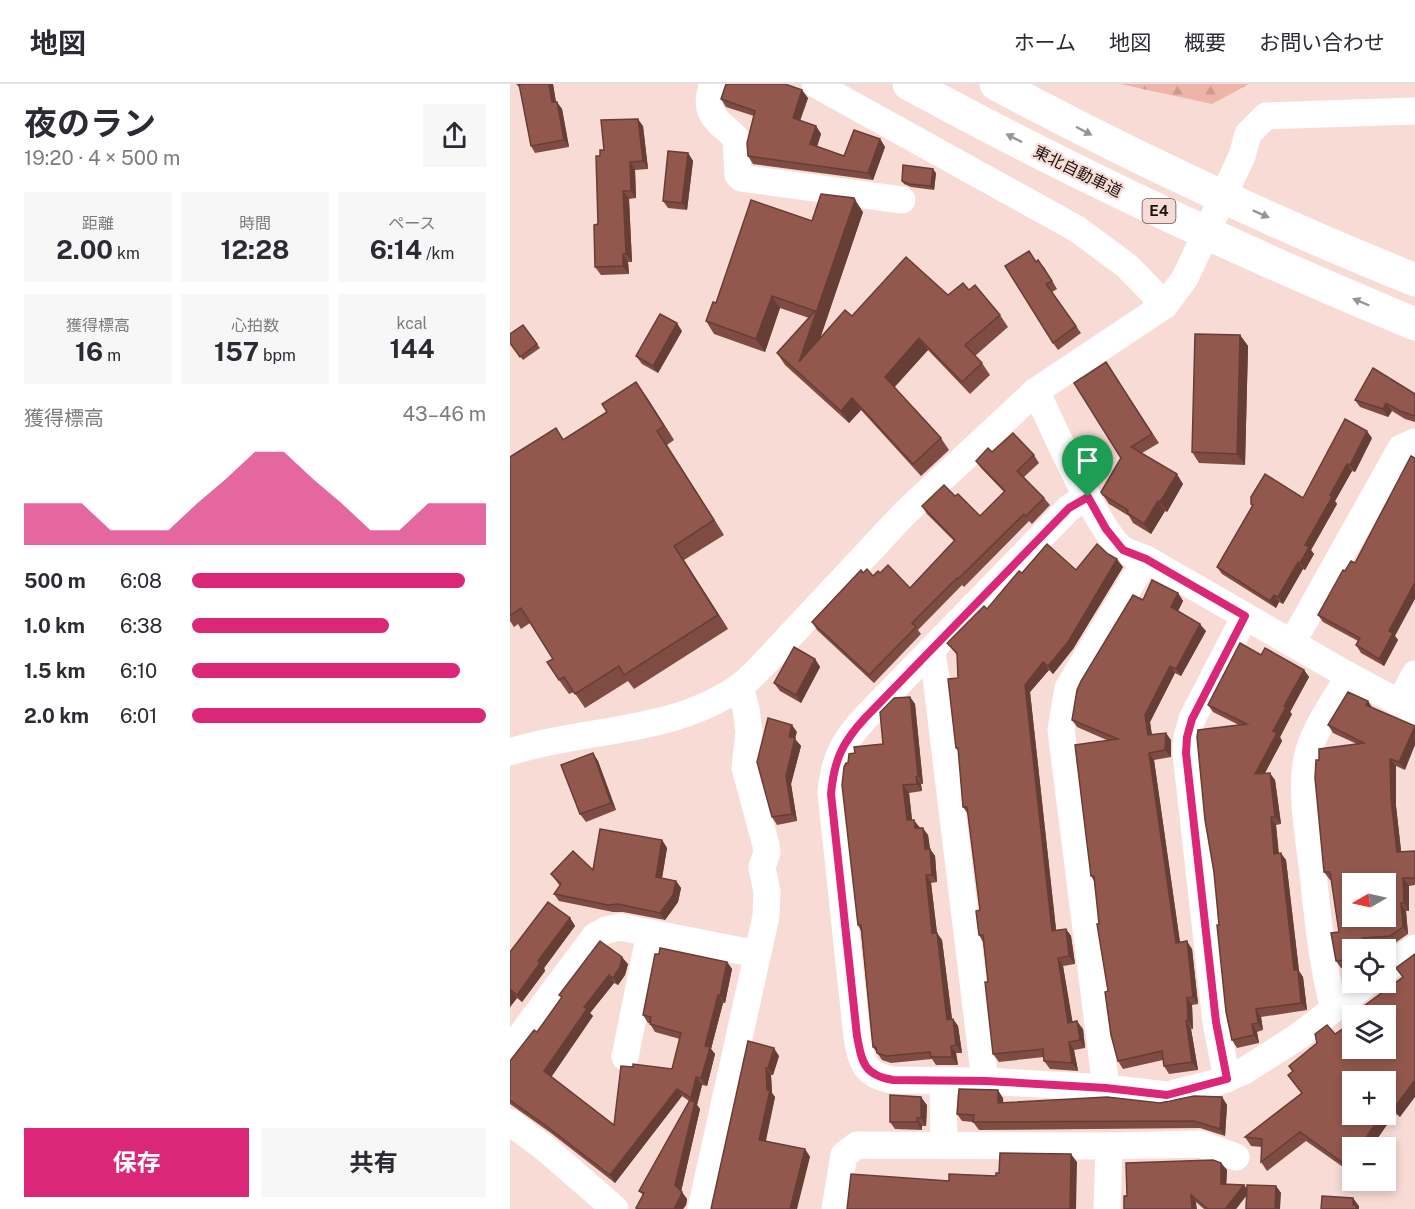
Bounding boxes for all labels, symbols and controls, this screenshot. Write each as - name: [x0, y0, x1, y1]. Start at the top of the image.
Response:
- text: 地図: [30, 26, 86, 59]
- text: ホーム: [1014, 30, 1076, 55]
- text: 地図: [1109, 30, 1151, 55]
- text: 概要: [1184, 30, 1226, 55]
- text: お問い合わせ: [1259, 30, 1385, 55]
- text: 夜のラン: [24, 104, 156, 142]
- button: share: [423, 104, 486, 167]
- one-way arrow: [1076, 126, 1093, 136]
- one-way arrow: [1005, 134, 1022, 143]
- street label: 東北自動車道: [1030, 142, 1125, 201]
- text: 19:20 · 4 × 500 m: [24, 146, 180, 170]
- road number: E4: [1142, 199, 1176, 223]
- one-way arrow: [1252, 210, 1269, 219]
- text: 距離: [82, 214, 114, 233]
- text: 時間: [239, 214, 271, 233]
- text: ペース: [388, 214, 436, 233]
- text: 2.00: [56, 234, 113, 265]
- text: 12:28: [220, 234, 290, 265]
- text: 6:14: [370, 234, 422, 265]
- text: km: [113, 244, 140, 263]
- text: /km: [422, 244, 454, 263]
- one-way arrow: [1352, 297, 1370, 306]
- text: kcal: [397, 314, 427, 333]
- text: 獲得標高: [66, 316, 130, 335]
- text: 心拍数: [231, 316, 279, 335]
- text: 144: [389, 333, 435, 364]
- text: 16: [75, 336, 103, 367]
- text: 157: [214, 336, 259, 367]
- text: m: [103, 346, 121, 365]
- text: bpm: [259, 346, 296, 365]
- text: 43–46 m: [403, 402, 486, 426]
- text: 獲得標高: [24, 406, 104, 430]
- pin: [1062, 435, 1113, 497]
- icon: arrive: [1071, 444, 1104, 477]
- text: 500 m: [24, 569, 86, 593]
- text: 6:08: [120, 569, 162, 593]
- text: 1.0 km: [24, 614, 85, 638]
- text: 6:38: [120, 614, 162, 638]
- text: 1.5 km: [24, 659, 85, 683]
- text: 6:10: [120, 659, 157, 683]
- text: 2.0 km: [24, 704, 89, 728]
- text: 6:01: [120, 704, 157, 728]
- north arrow: [1342, 873, 1396, 927]
- map controls: [1342, 873, 1396, 1191]
- button: locate: [1342, 939, 1396, 993]
- button: layers: [1342, 1005, 1396, 1059]
- button: +: [1342, 1071, 1396, 1125]
- button: 保存: [24, 1128, 249, 1197]
- button: 共有: [261, 1128, 486, 1197]
- button: −: [1342, 1137, 1396, 1191]

